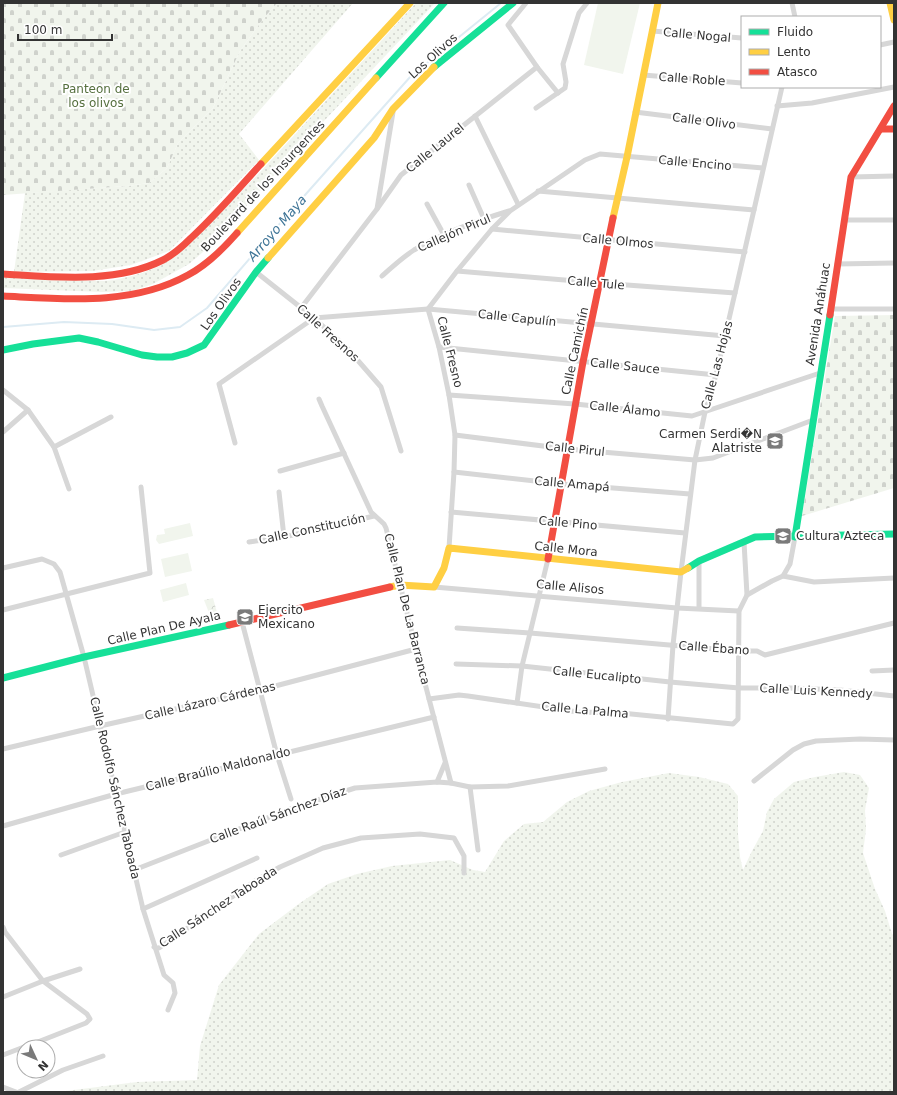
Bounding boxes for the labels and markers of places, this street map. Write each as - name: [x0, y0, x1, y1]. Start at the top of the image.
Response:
- place label: Carmen Serdi�N Alatriste: [659, 427, 762, 455]
- school or university icon: Carmen Serdi�N Alatriste: [765, 431, 785, 451]
- school or university icon: Cultura Azteca: [773, 526, 793, 546]
- place label: Cultura Azteca: [796, 529, 884, 543]
- place label: Ejercito Mexicano: [258, 603, 315, 631]
- school or university icon: Ejercito Mexicano: [235, 607, 255, 627]

